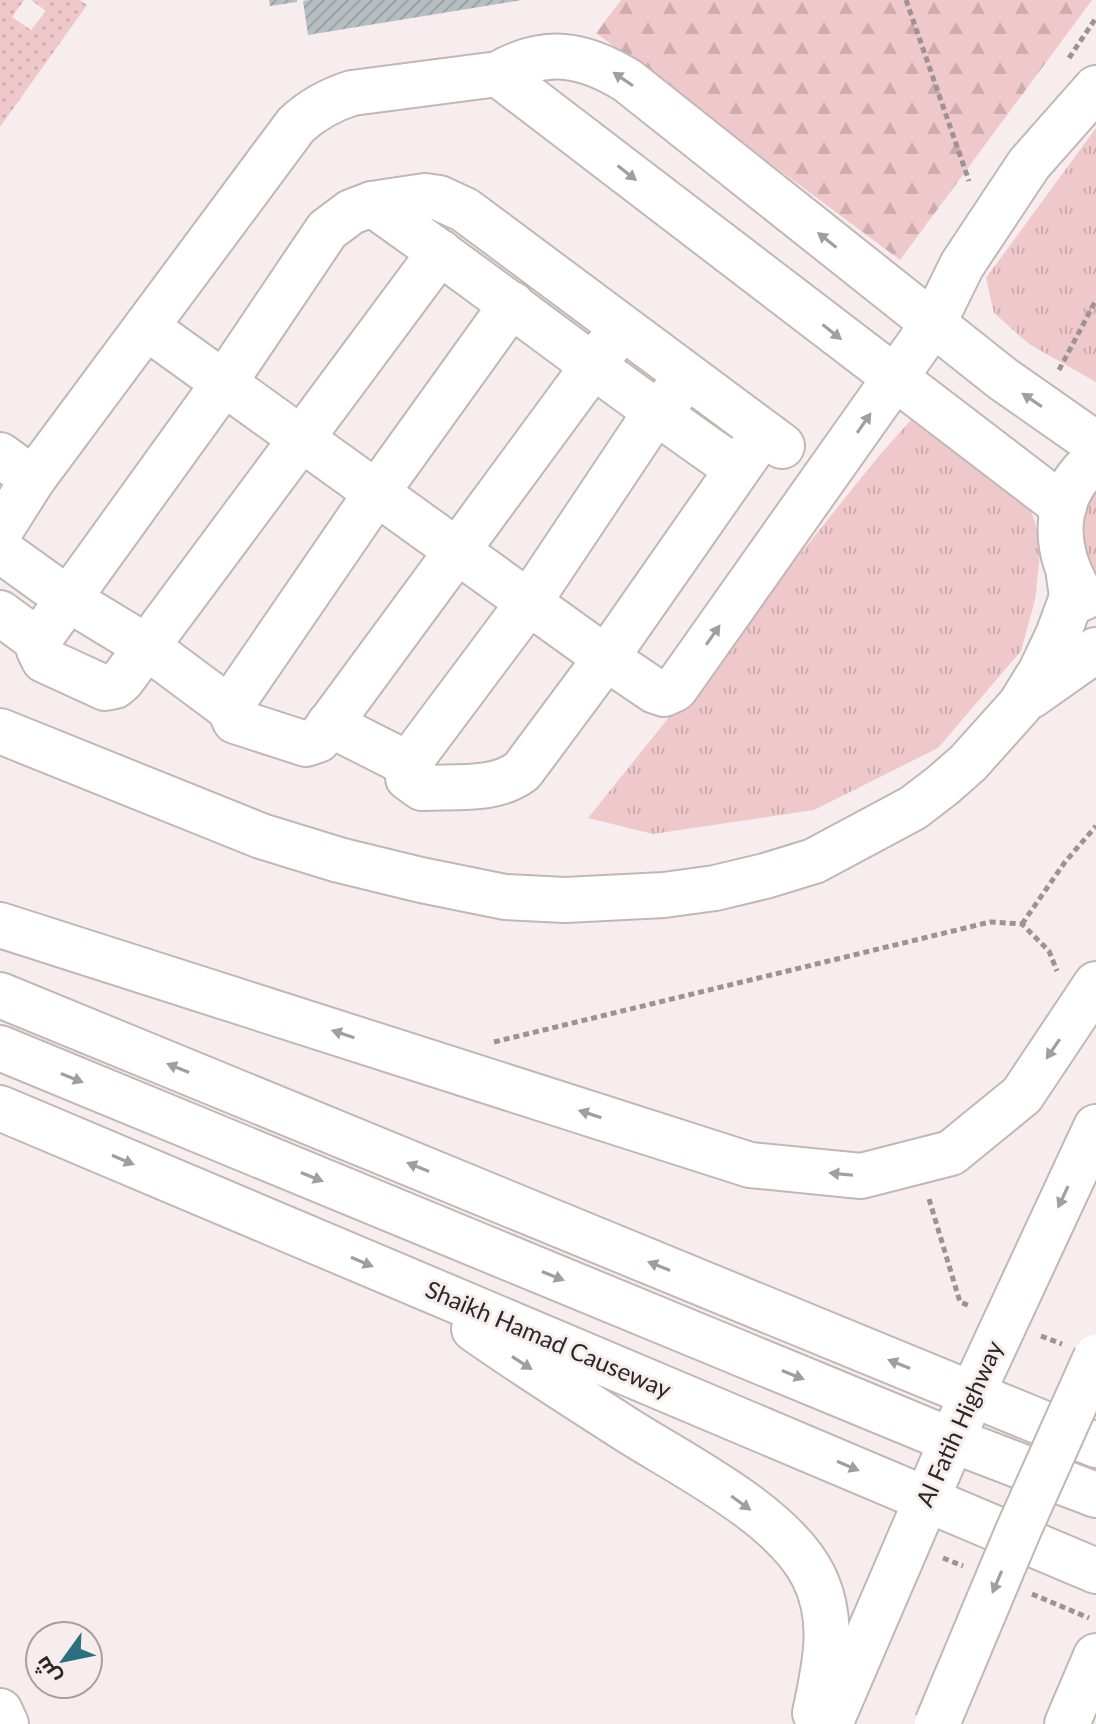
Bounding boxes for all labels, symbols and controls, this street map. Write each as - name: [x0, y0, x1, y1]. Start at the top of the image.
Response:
- one-way arrow: [612, 72, 633, 87]
- one-way arrow: [617, 164, 637, 180]
- one-way arrow: [817, 232, 837, 248]
- one-way arrow: [822, 323, 842, 339]
- one-way arrow: [1021, 393, 1043, 407]
- one-way arrow: [856, 413, 871, 434]
- one-way arrow: [705, 625, 720, 646]
- one-way arrow: [330, 1027, 354, 1040]
- one-way arrow: [1046, 1038, 1061, 1059]
- one-way arrow: [166, 1062, 190, 1075]
- one-way arrow: [60, 1071, 84, 1084]
- one-way arrow: [578, 1107, 602, 1119]
- one-way arrow: [111, 1154, 135, 1167]
- one-way arrow: [406, 1160, 430, 1173]
- one-way arrow: [828, 1168, 853, 1181]
- one-way arrow: [301, 1171, 325, 1184]
- one-way arrow: [1056, 1186, 1070, 1209]
- one-way arrow: [351, 1256, 374, 1269]
- one-way arrow: [647, 1259, 671, 1272]
- one-way arrow: [541, 1270, 565, 1283]
- street label: Shaikh Hamad Causeway: [422, 1274, 676, 1404]
- street label: Al Fatih Highway: [909, 1335, 1008, 1511]
- one-way arrow: [512, 1355, 533, 1370]
- one-way arrow: [887, 1358, 911, 1371]
- one-way arrow: [781, 1369, 805, 1382]
- one-way arrow: [836, 1460, 860, 1473]
- one-way arrow: [731, 1495, 752, 1510]
- one-way arrow: [990, 1570, 1003, 1594]
- north arrow: [24, 1620, 104, 1700]
- text: ش: [28, 1651, 67, 1690]

